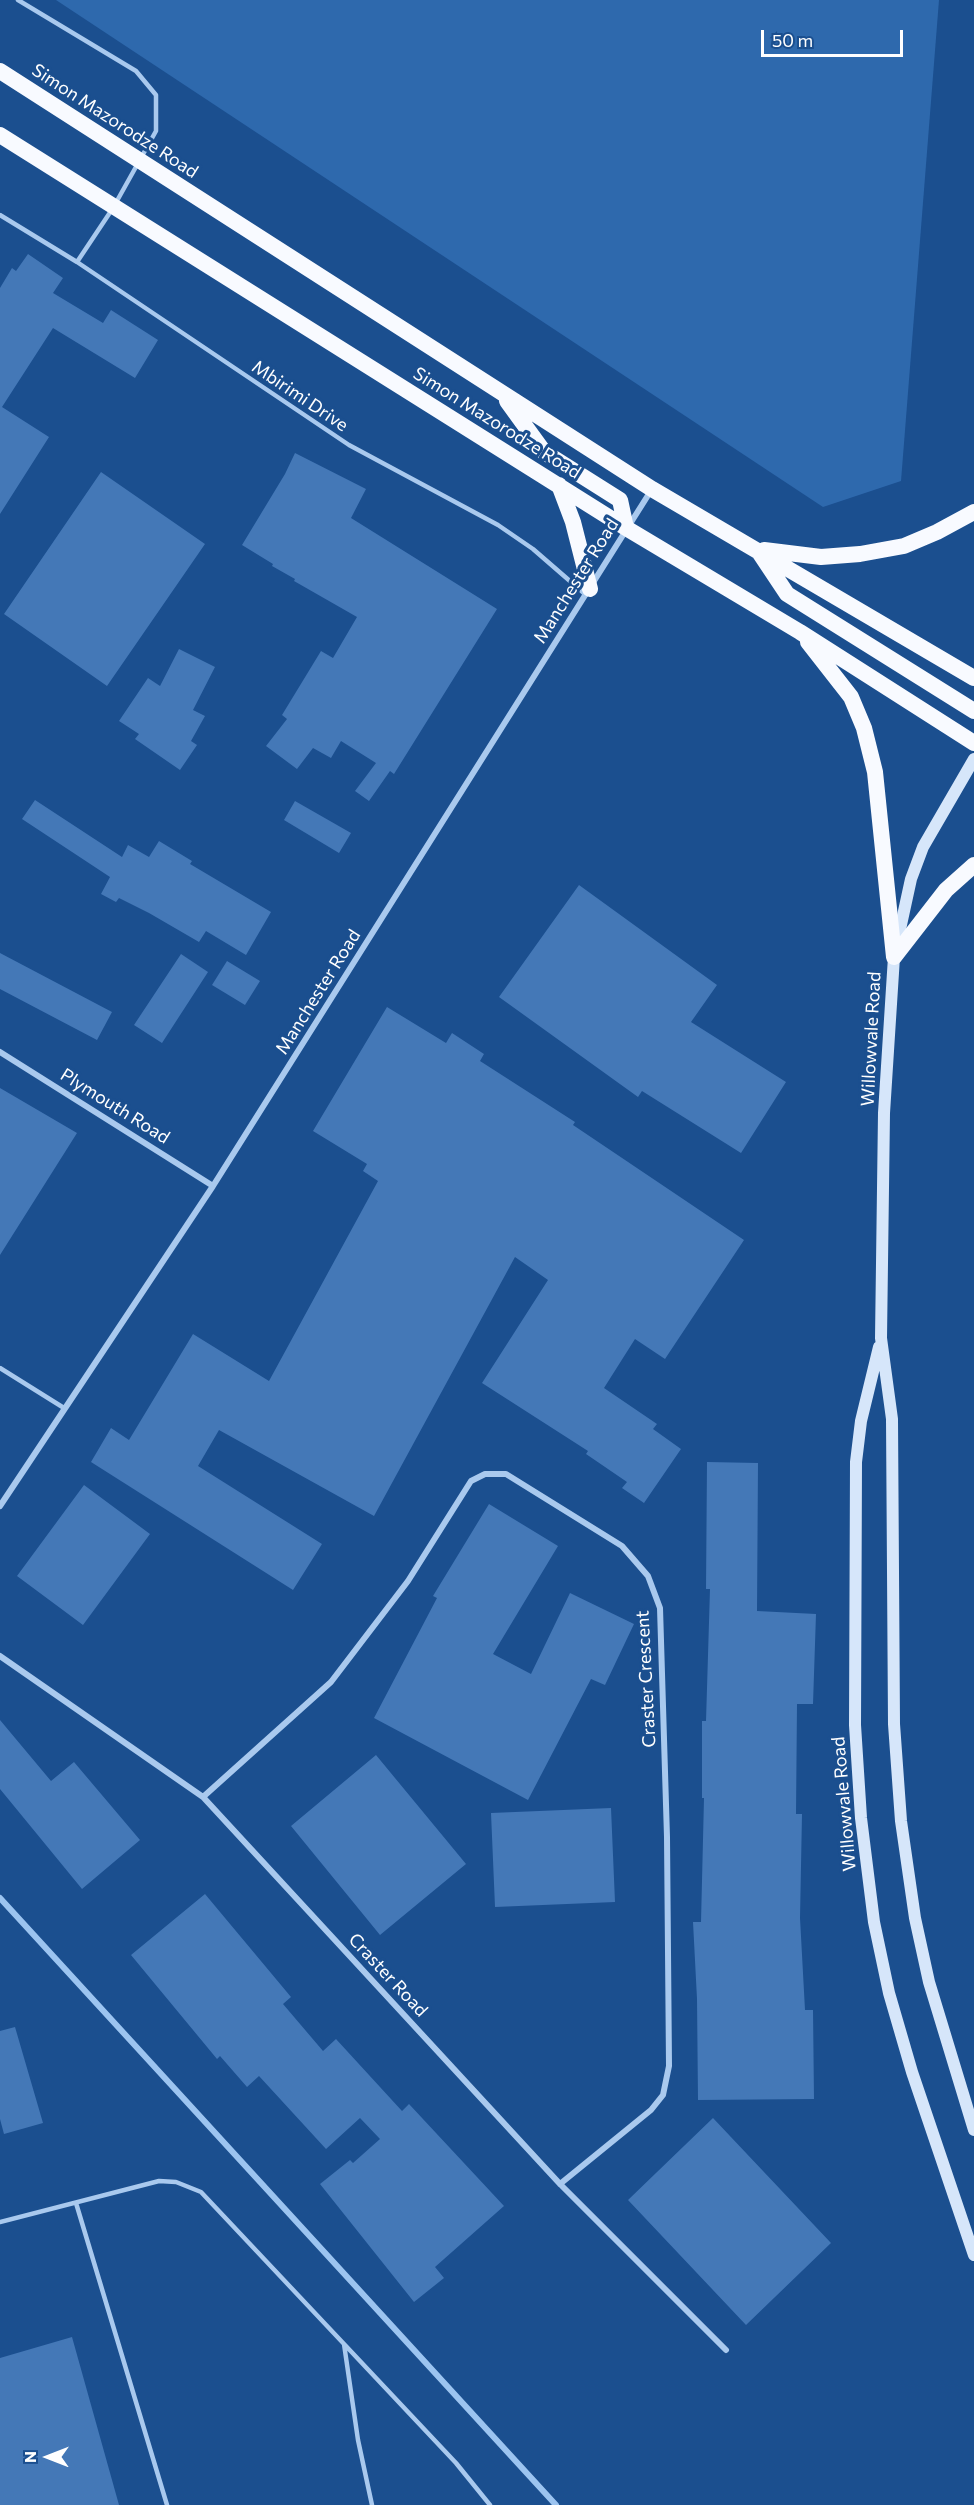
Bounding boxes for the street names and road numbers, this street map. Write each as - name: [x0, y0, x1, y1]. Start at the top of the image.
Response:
- street label: Simon Mazorodze Road: [28, 59, 202, 183]
- street label: Mbirimi Drive: [248, 356, 352, 436]
- street label: Simon Mazorodze Road: [409, 363, 585, 483]
- street label: Manchester Road: [529, 515, 623, 647]
- street label: Manchester Road: [271, 926, 365, 1058]
- street label: Willowvale Road: [857, 971, 885, 1107]
- street label: Plymouth Road: [56, 1064, 174, 1148]
- street label: Craster Crescent: [632, 1610, 660, 1748]
- street label: Willowvale Road: [827, 1736, 861, 1872]
- street label: Craster Road: [344, 1929, 432, 2021]

